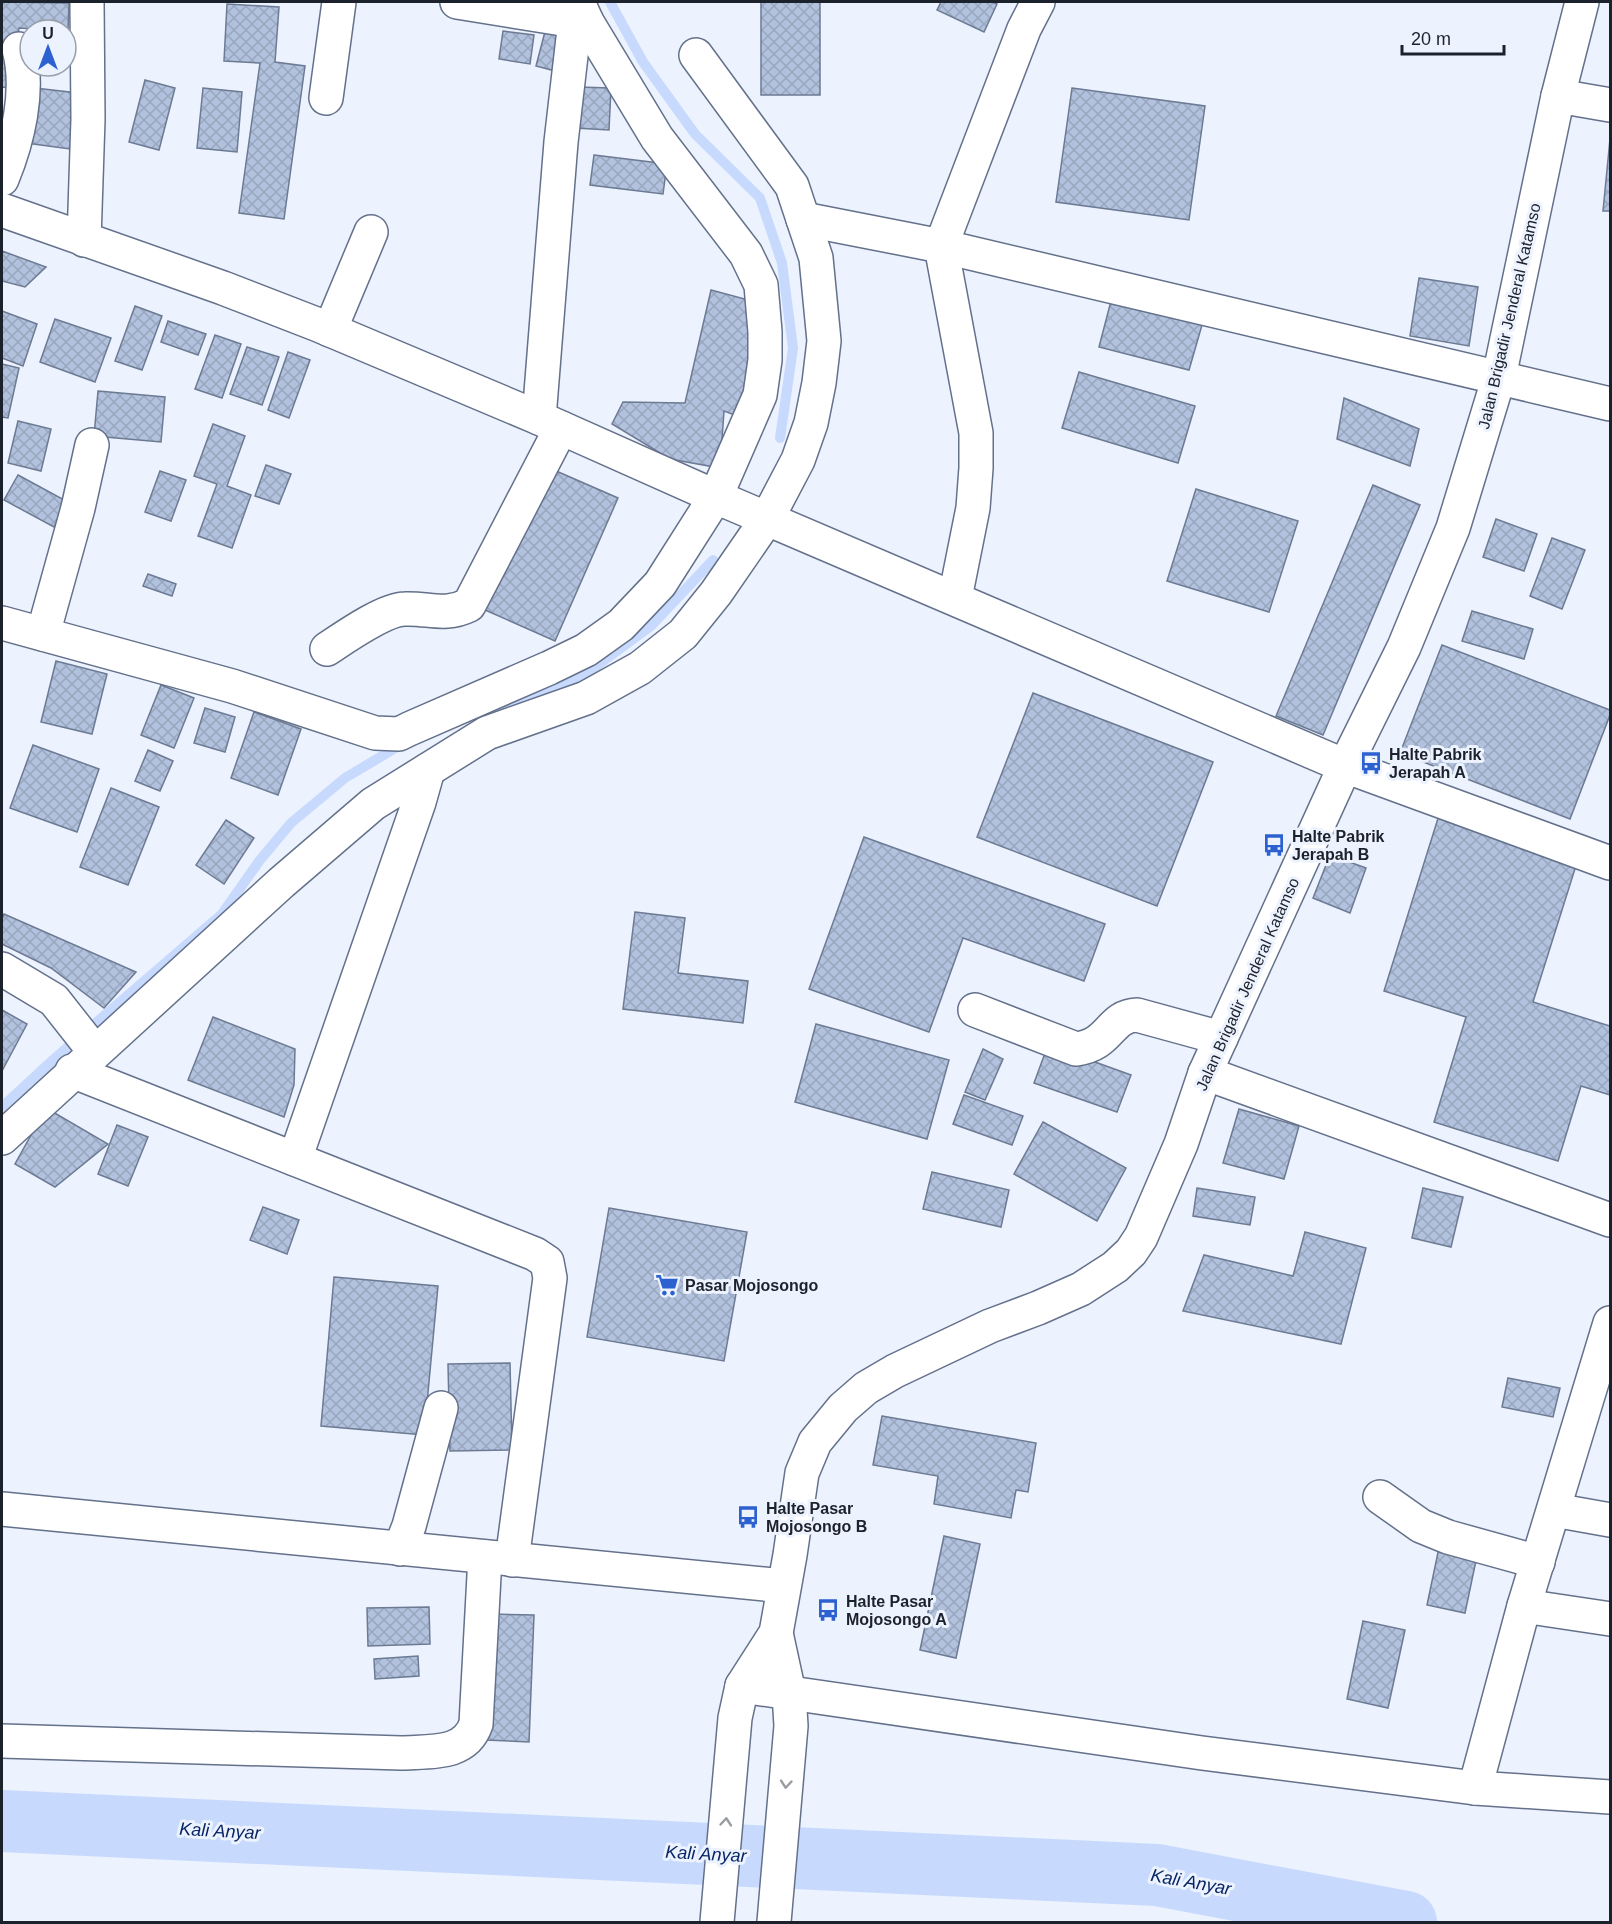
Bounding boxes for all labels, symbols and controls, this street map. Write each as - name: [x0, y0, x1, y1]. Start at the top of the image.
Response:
- north arrow: [18, 18, 78, 78]
- scale bar: [1402, 18, 1504, 56]
- text: U: [42, 25, 54, 42]
- text: 20 m: [1411, 29, 1451, 49]
- street label: Jalan Brigadir Jenderal Katamso: [1475, 201, 1544, 431]
- place label: Halte Pabrik Jerapah A: [1389, 746, 1482, 781]
- bus stop icon: Halte Pabrik Jerapah A: [1358, 750, 1384, 776]
- place label: Halte Pabrik Jerapah B: [1292, 828, 1385, 863]
- bus stop icon: Halte Pabrik Jerapah B: [1261, 832, 1287, 858]
- street label: Jalan Brigadir Jenderal Katamso: [1193, 875, 1302, 1093]
- supermarket icon: Pasar Mojosongo: [654, 1272, 680, 1298]
- place label: Pasar Mojosongo: [685, 1277, 819, 1294]
- place label: Halte Pasar Mojosongo B: [766, 1500, 867, 1535]
- bus stop icon: Halte Pasar Mojosongo B: [735, 1504, 761, 1530]
- place label: Halte Pasar Mojosongo A: [846, 1593, 947, 1628]
- bus stop icon: Halte Pasar Mojosongo A: [815, 1597, 841, 1623]
- one-way arrow: [780, 1780, 793, 1789]
- one-way arrow: [719, 1818, 732, 1827]
- water label: Kali Anyar: [179, 1819, 262, 1843]
- water label: Kali Anyar: [665, 1842, 748, 1866]
- water label: Kali Anyar: [1149, 1865, 1234, 1899]

